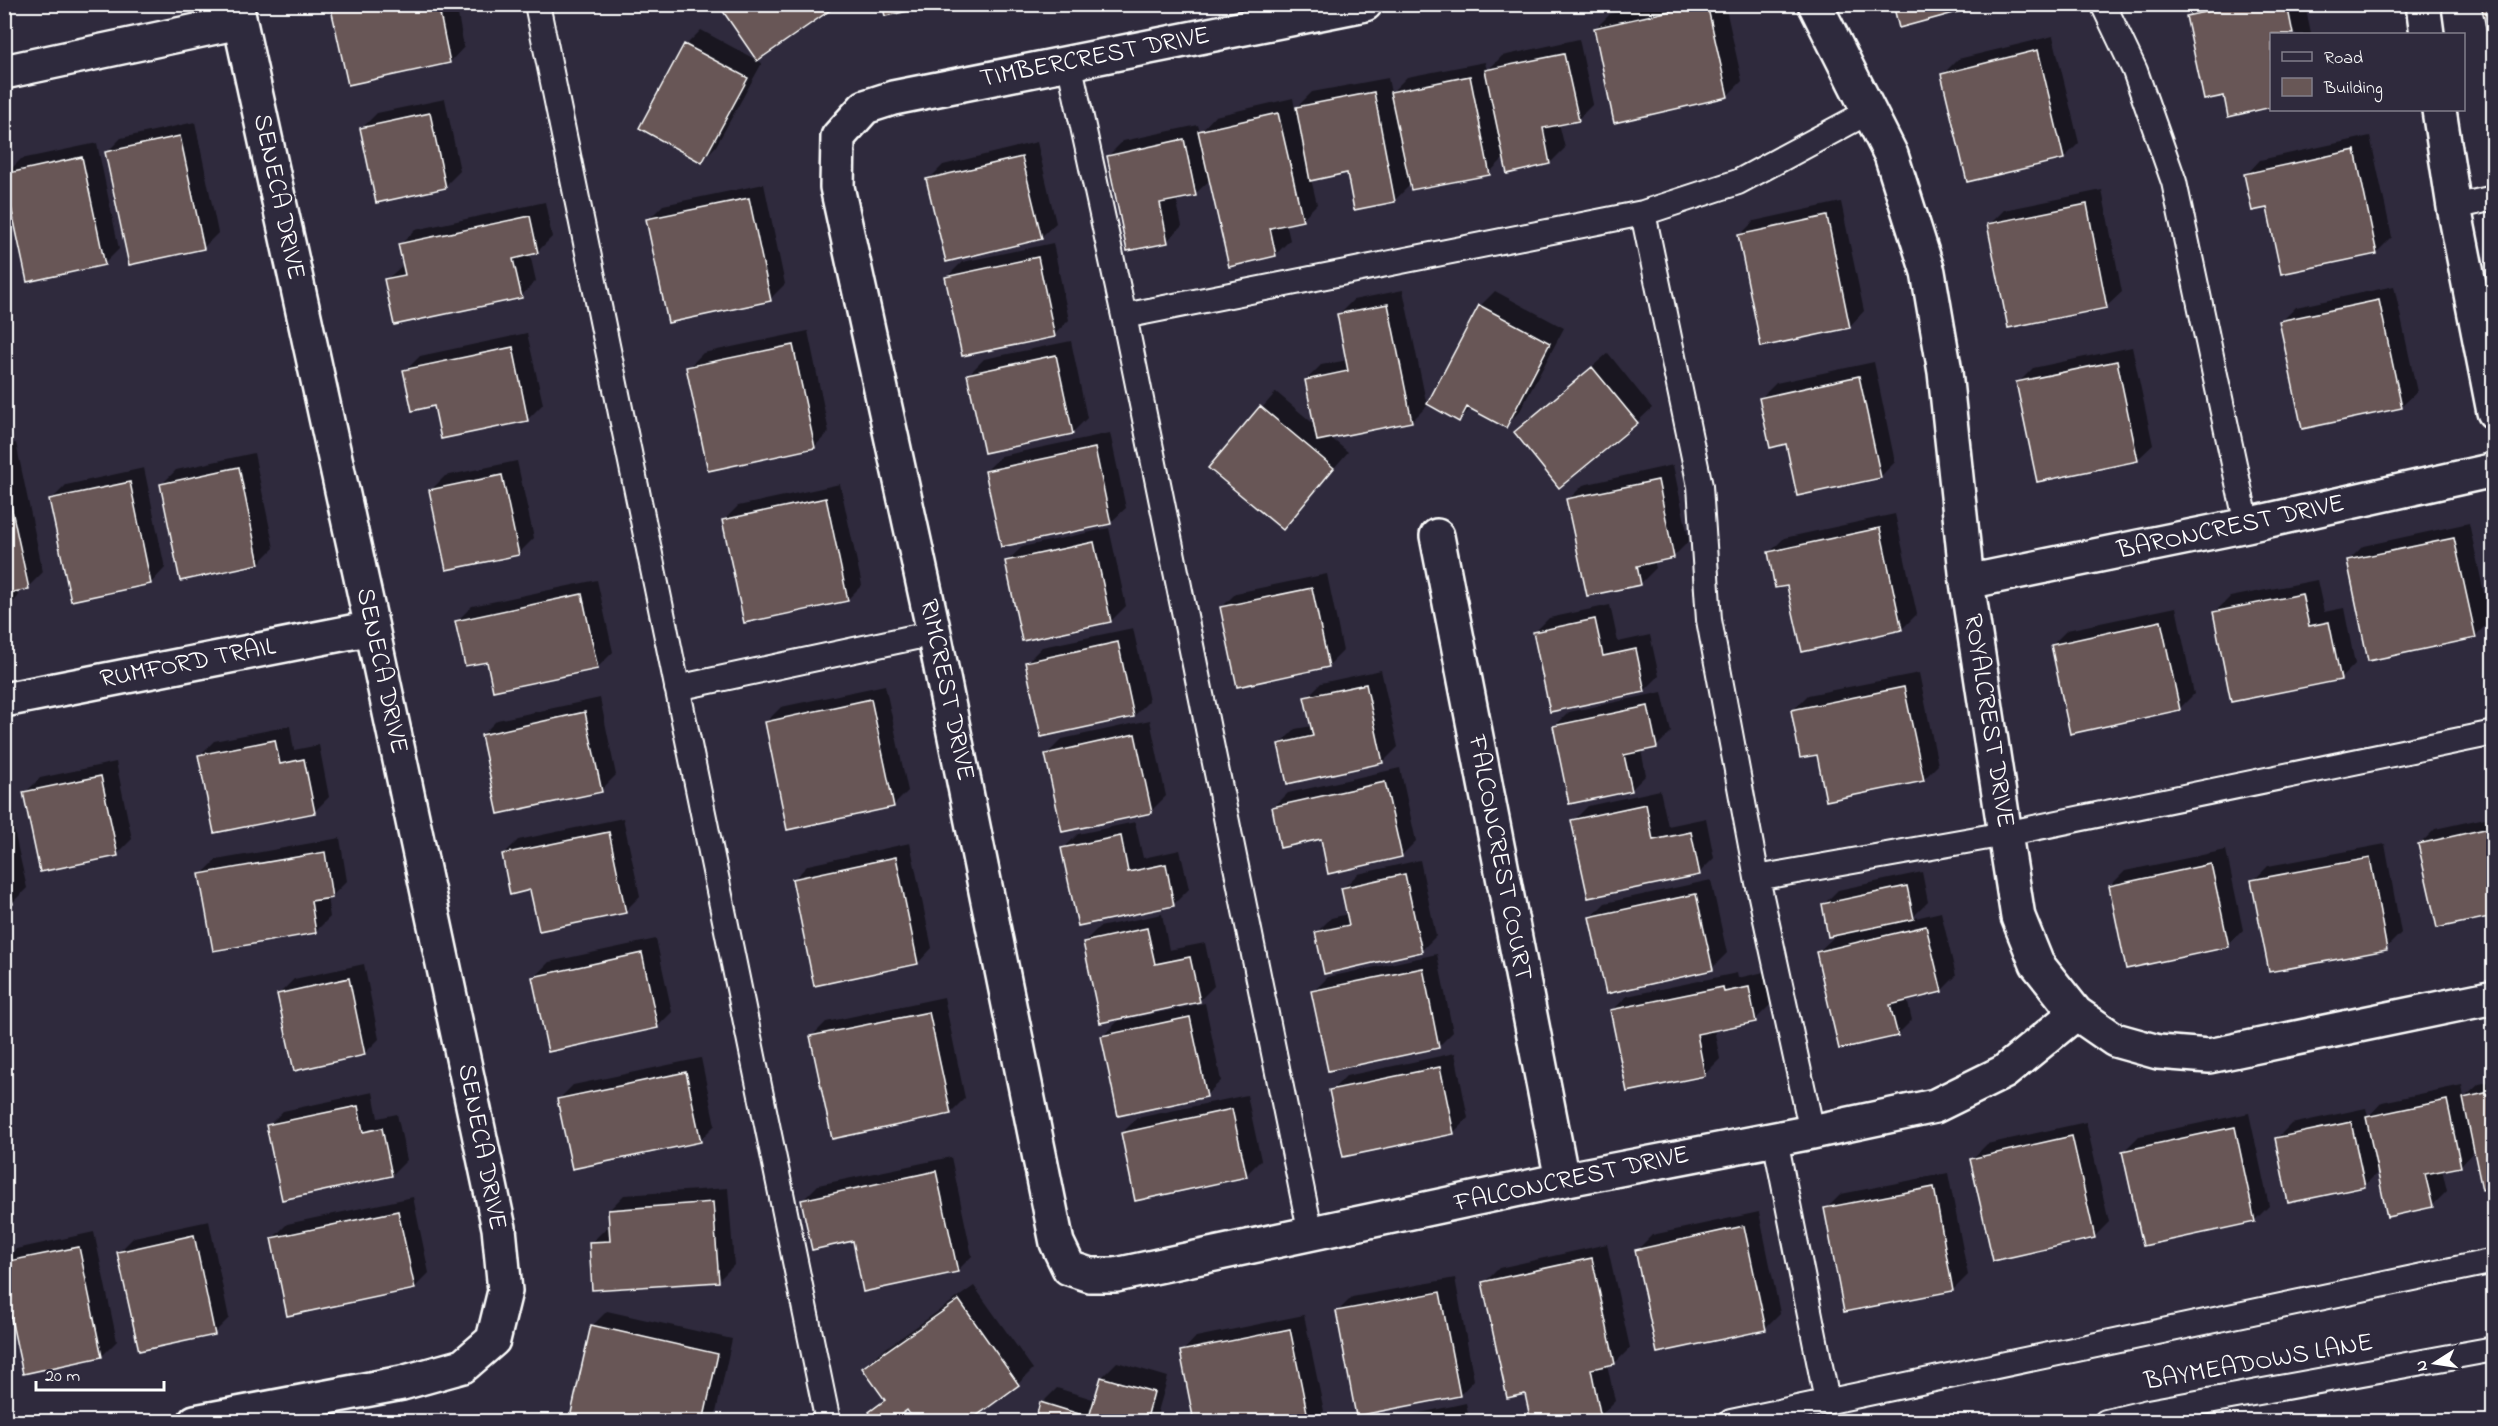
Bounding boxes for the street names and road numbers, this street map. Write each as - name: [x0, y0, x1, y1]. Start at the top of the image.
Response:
- street label: TIMBERCREST DRIVE: [977, 17, 1213, 99]
- street label: SENECA DRIVE: [242, 111, 314, 283]
- street label: BARONCREST DRIVE: [2113, 485, 2348, 571]
- street label: SENECA DRIVE: [345, 585, 417, 757]
- street label: RIMCREST DRIVE: [908, 596, 984, 784]
- street label: ROYALCREST DRIVE: [1952, 611, 2024, 831]
- street label: RUMFORD TRAIL: [97, 628, 279, 700]
- street label: FALCONCREST COURT: [1456, 731, 1541, 984]
- street label: SENECA DRIVE: [446, 1061, 516, 1233]
- street label: FALCONCREST DRIVE: [1450, 1137, 1693, 1224]
- street label: BAYMEADOWS LANE: [2141, 1324, 2376, 1402]

